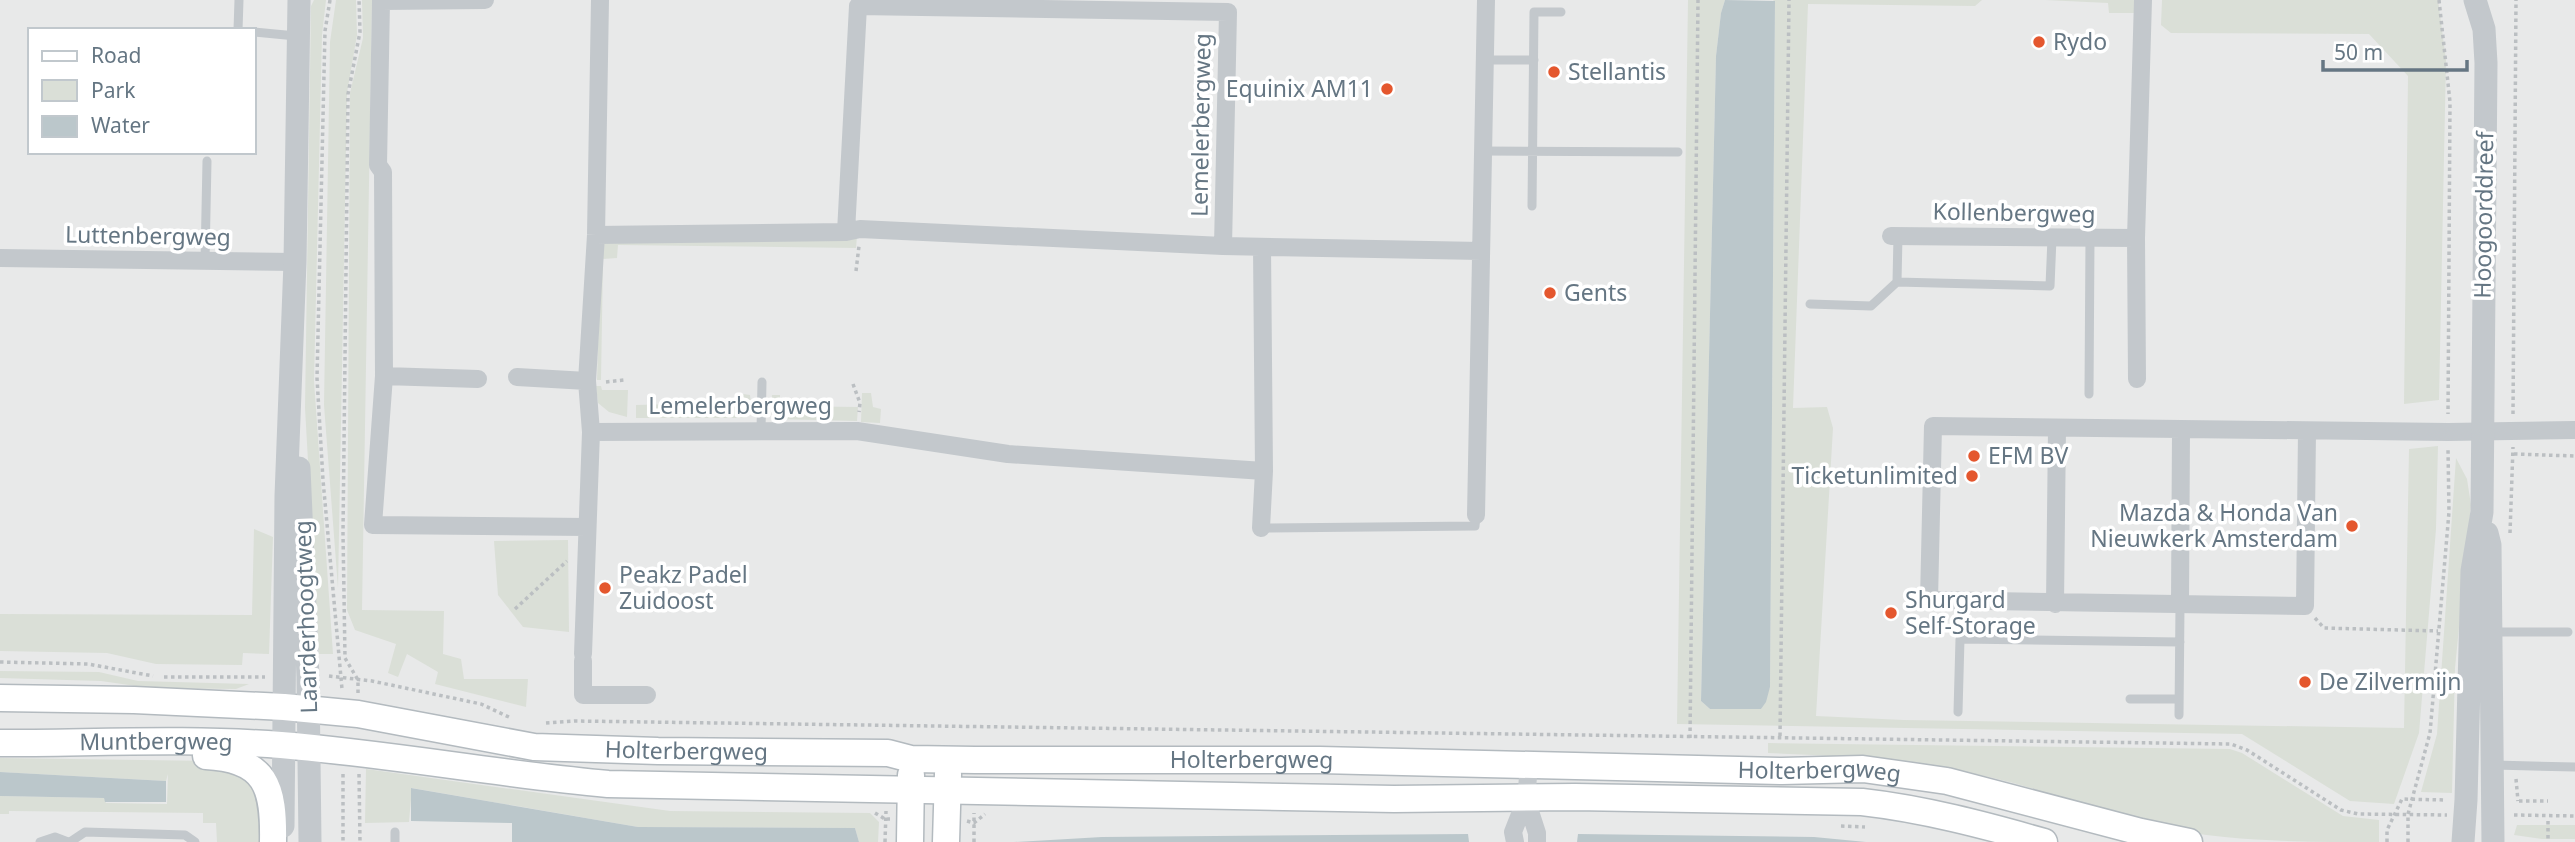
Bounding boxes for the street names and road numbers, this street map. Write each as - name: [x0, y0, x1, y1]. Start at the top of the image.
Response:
- street label: Lemelerbergweg: [1182, 33, 1218, 217]
- street label: Hoogoorddreef: [2466, 130, 2500, 299]
- street label: Kollenbergweg: [1932, 195, 2096, 229]
- street label: Luttenbergweg: [65, 218, 231, 252]
- street label: Lemelerbergweg: [648, 389, 832, 421]
- street label: Laarderhoogtweg: [286, 520, 324, 714]
- street label: Muntbergweg: [79, 724, 233, 757]
- street label: Holterbergweg: [604, 732, 768, 767]
- street label: Holterbergweg: [1170, 743, 1334, 775]
- street label: Holterbergweg: [1737, 751, 1903, 789]

